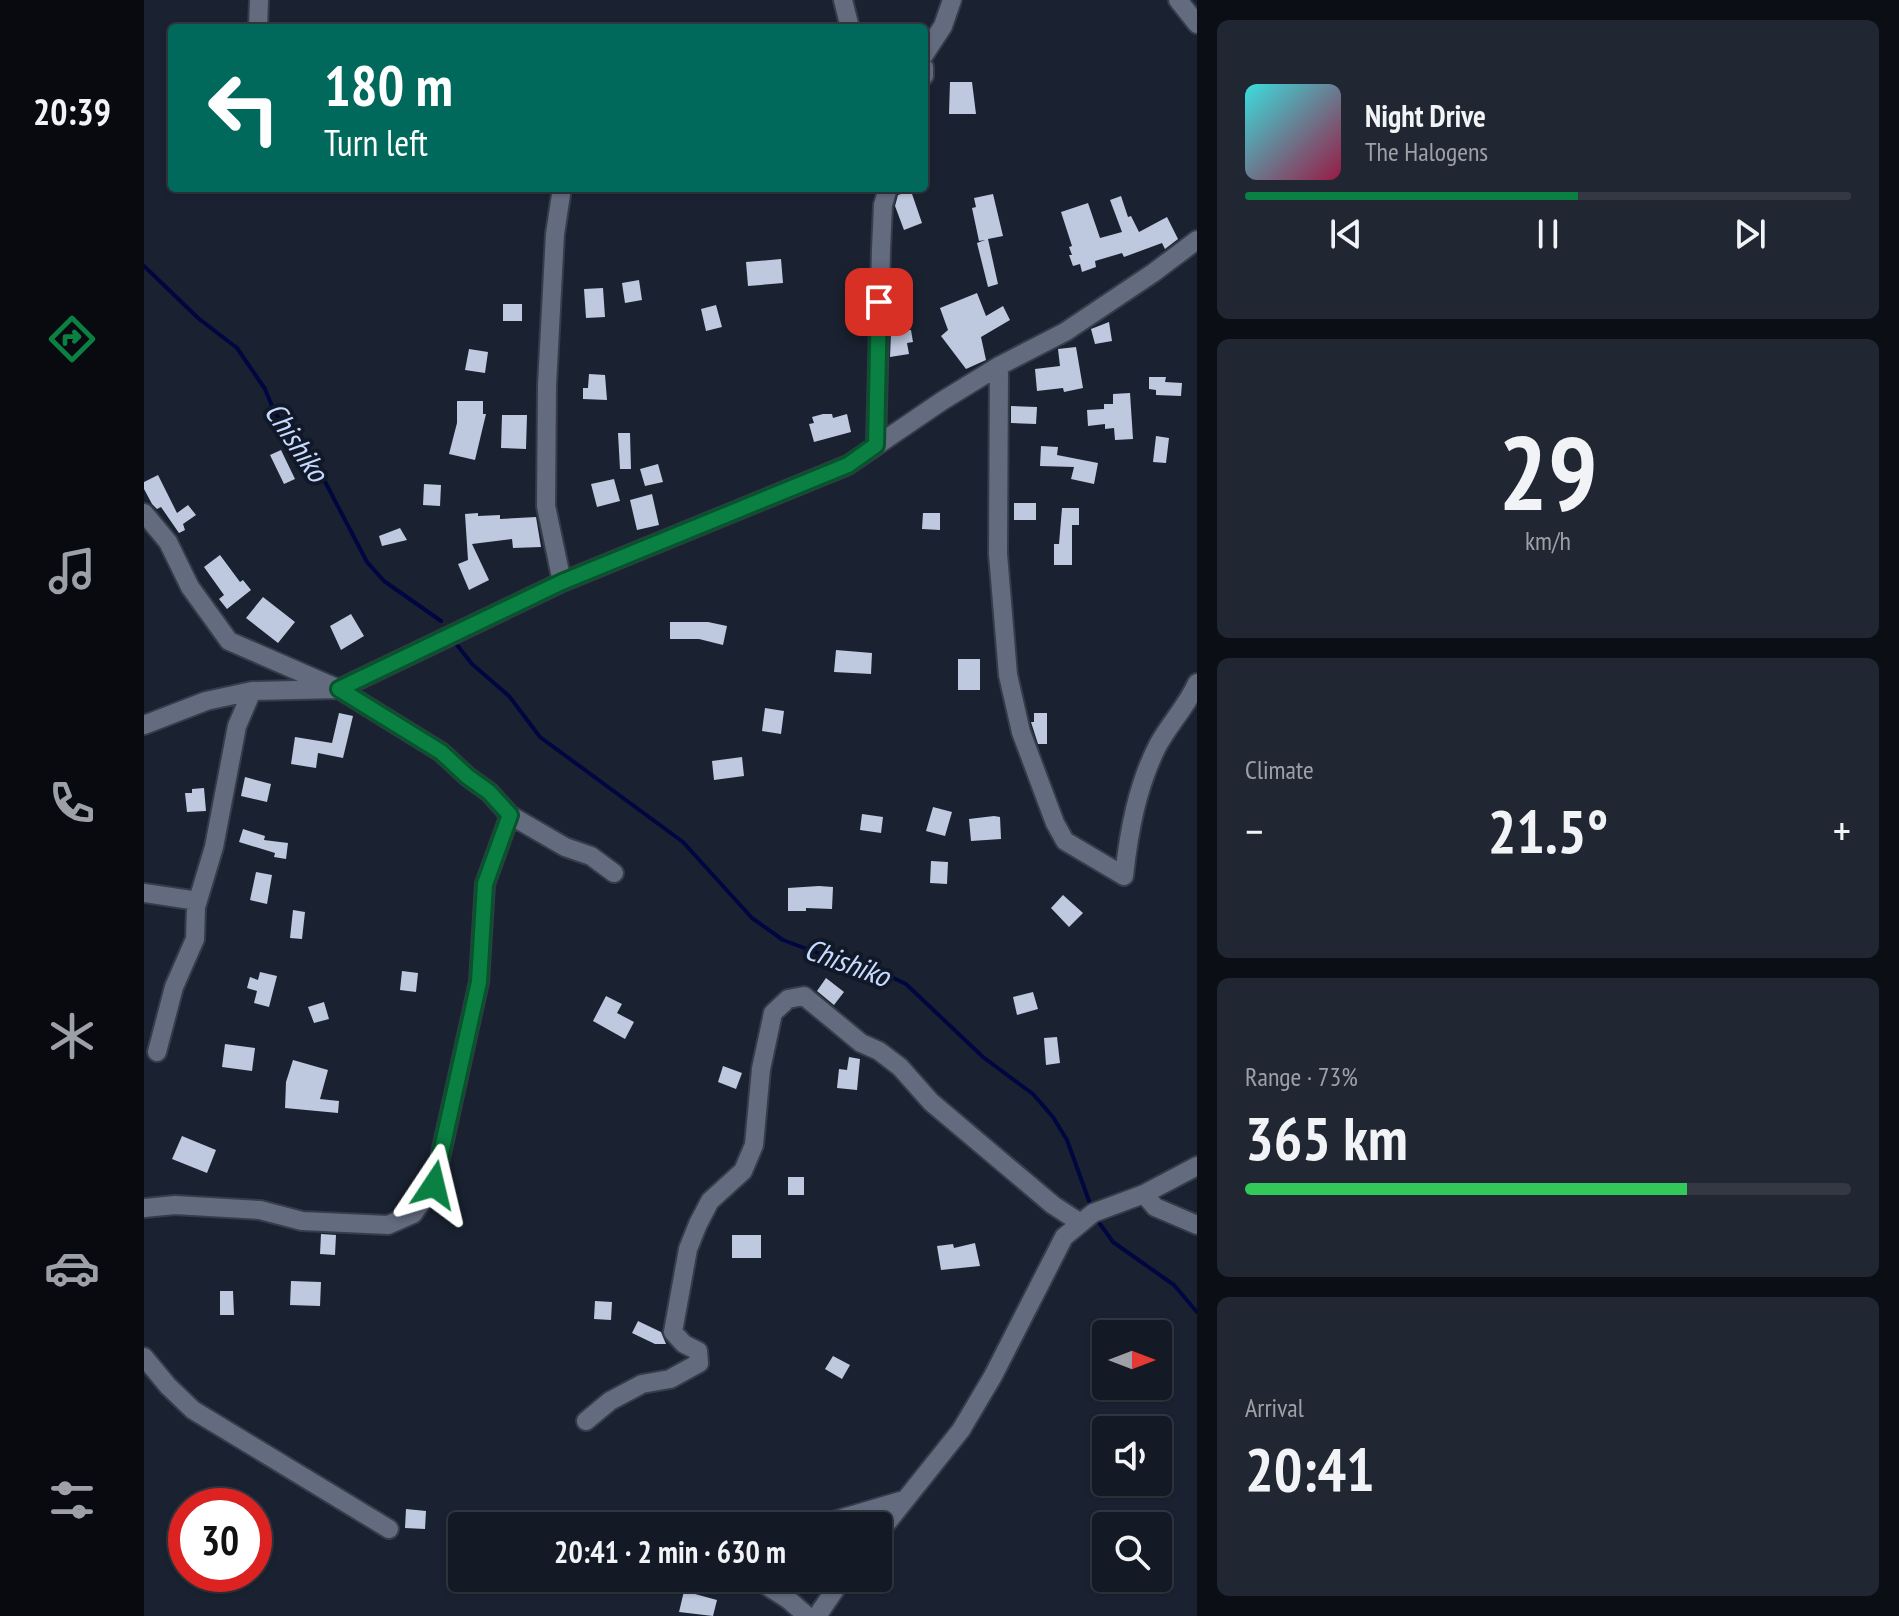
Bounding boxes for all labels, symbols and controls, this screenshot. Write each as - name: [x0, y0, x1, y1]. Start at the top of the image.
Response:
- text: 180 m: [324, 49, 453, 121]
- icon: left: [192, 56, 296, 160]
- text: 20:39: [33, 88, 111, 135]
- text: Night Drive: [1365, 96, 1486, 135]
- text: Turn left: [324, 119, 428, 166]
- text: The Halogens: [1365, 135, 1488, 168]
- icon: previous: [1324, 212, 1368, 256]
- icon: pause: [1526, 212, 1570, 256]
- icon: next: [1728, 212, 1772, 256]
- pin: [845, 268, 913, 336]
- icon: arrive: [857, 280, 901, 324]
- icon: directions: [44, 311, 100, 367]
- water label: Chishiko: [257, 394, 339, 490]
- text: 29: [1498, 404, 1598, 539]
- text: km/h: [1525, 524, 1571, 557]
- icon: music: [44, 543, 100, 599]
- text: Climate: [1245, 753, 1314, 786]
- icon: phone: [44, 775, 100, 831]
- text: 21.5°: [1488, 792, 1608, 870]
- text: −: [1245, 802, 1263, 859]
- text: +: [1833, 802, 1851, 859]
- water label: Chishiko: [800, 928, 897, 996]
- icon: climate: [44, 1008, 100, 1064]
- text: Range · 73%: [1245, 1060, 1358, 1093]
- text: 365 km: [1245, 1099, 1408, 1177]
- position arrow: [392, 1143, 476, 1227]
- icon: car: [44, 1240, 100, 1296]
- north arrow: [1092, 1320, 1172, 1400]
- map controls: [1092, 1320, 1172, 1592]
- text: Arrival: [1245, 1391, 1304, 1424]
- button: sound: [1092, 1416, 1172, 1496]
- text: 20:41: [1245, 1430, 1375, 1508]
- icon: filters: [44, 1472, 100, 1528]
- speed limit sign: 30: [168, 1488, 272, 1592]
- button: search: [1092, 1512, 1172, 1592]
- text: 20:41 · 2 min · 630 m: [554, 1532, 786, 1571]

